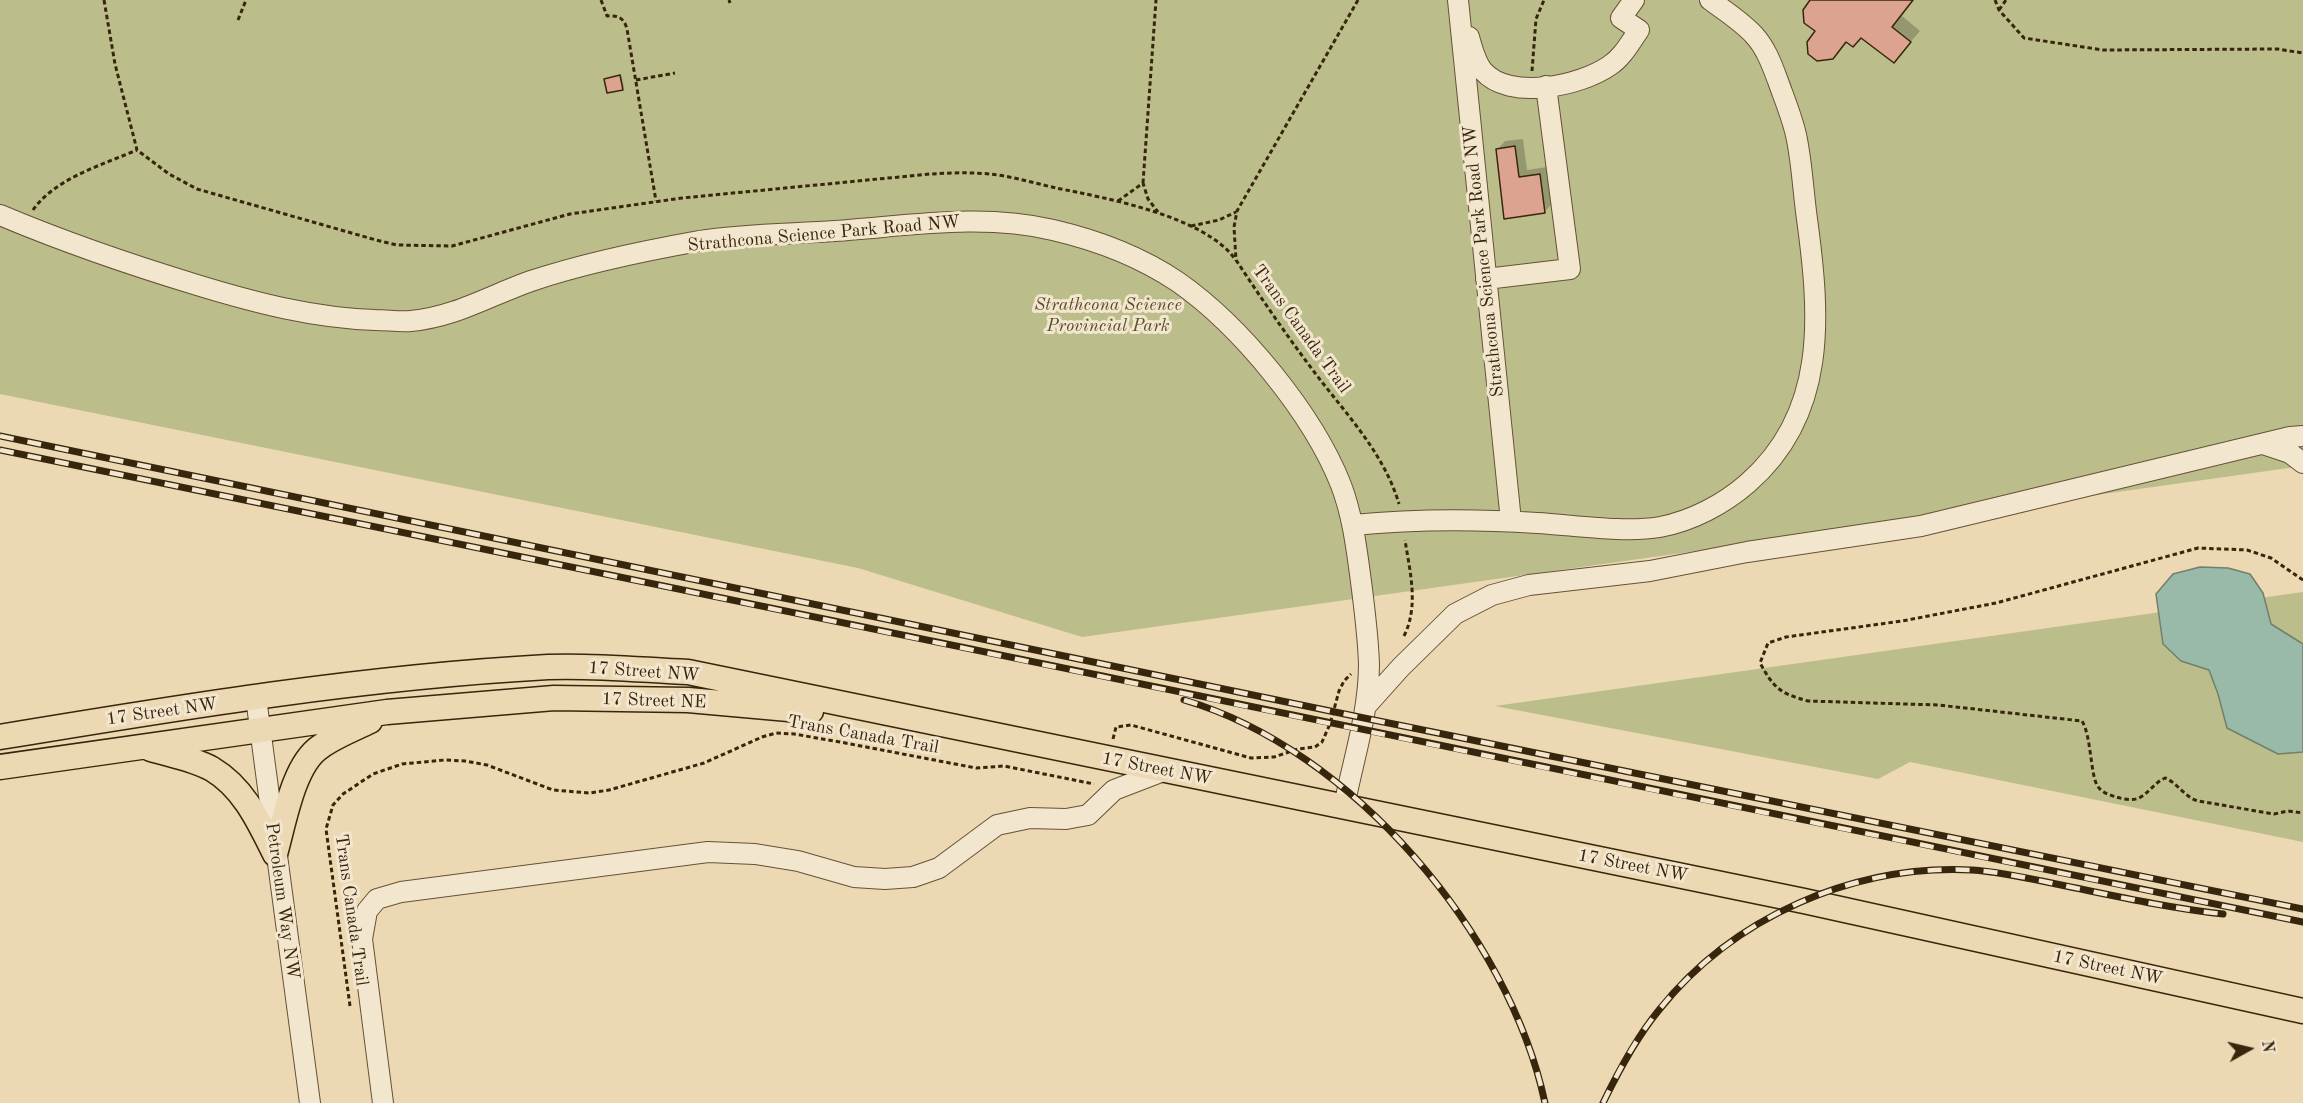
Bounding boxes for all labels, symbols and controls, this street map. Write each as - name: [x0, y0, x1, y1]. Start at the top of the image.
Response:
- street label: Strathcona Science Park Road NW: [1459, 124, 1509, 398]
- street label: Strathcona Science Park Road NW: [687, 211, 961, 257]
- street label: Trans Canada Trail: [1247, 261, 1355, 397]
- park label: Strathcona Science Provincial Park: [1034, 294, 1182, 336]
- street label: 17 Street NW: [588, 657, 700, 687]
- street label: 17 Street NE: [601, 688, 707, 714]
- street label: 17 Street NW: [105, 694, 219, 730]
- street label: Trans Canada Trail: [786, 711, 940, 759]
- street label: 17 Street NW: [1100, 748, 1214, 790]
- street label: Petroleum Way NW: [260, 821, 304, 981]
- street label: Trans Canada Trail: [330, 833, 372, 987]
- street label: 17 Street NW: [1576, 845, 1690, 887]
- street label: 17 Street NW: [2051, 946, 2165, 990]
- north arrow: [2219, 1019, 2279, 1079]
- text: N: [2258, 1039, 2276, 1054]

